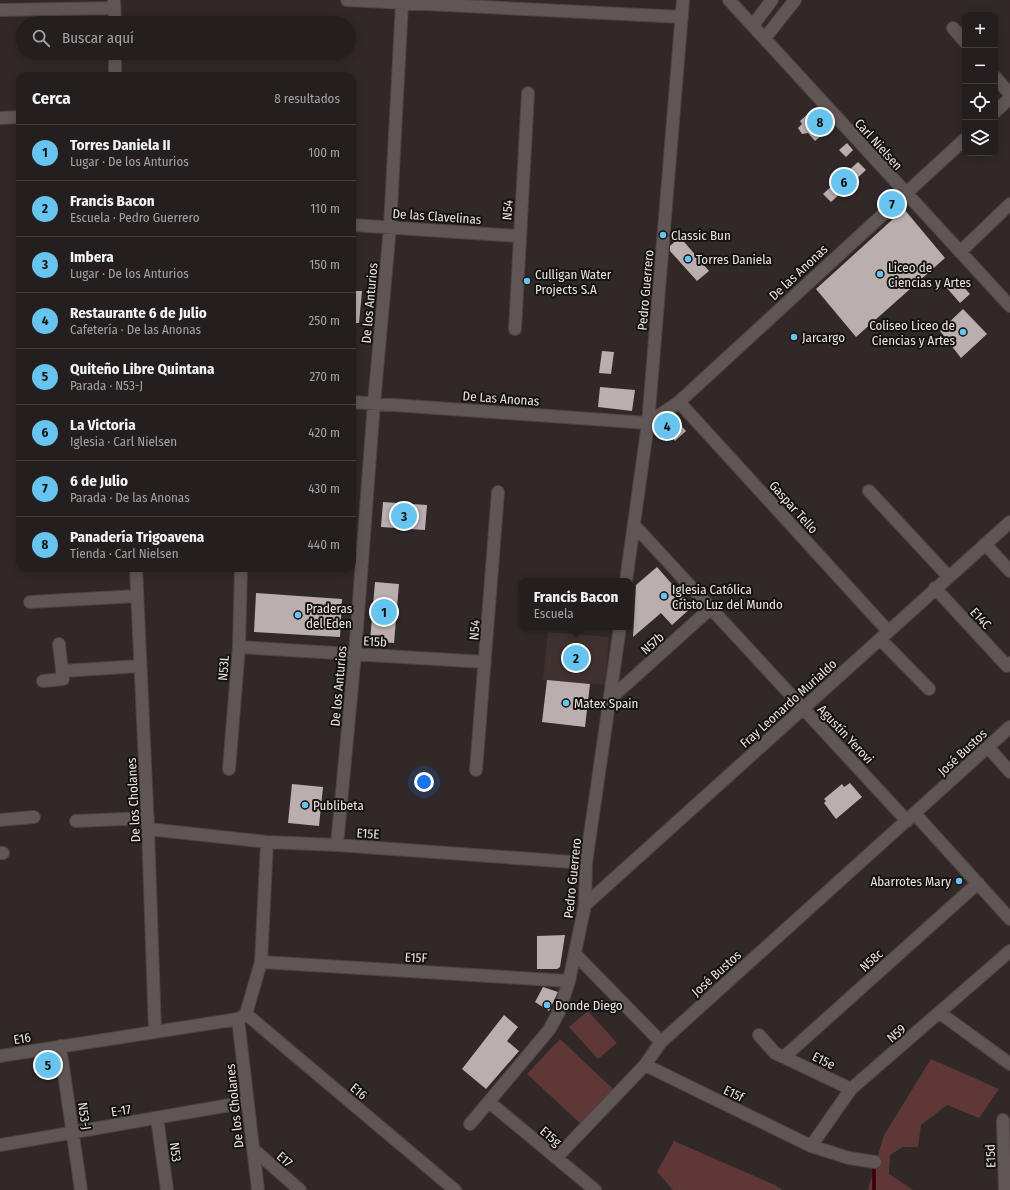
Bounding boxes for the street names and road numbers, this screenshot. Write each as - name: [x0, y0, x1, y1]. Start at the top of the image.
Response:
- street label: Carl Nielsen: [852, 116, 906, 173]
- street label: N54: [499, 199, 516, 221]
- street label: De las Clavelinas: [392, 206, 482, 227]
- street label: De las Anonas: [766, 241, 831, 303]
- street label: Pedro Guerrero: [635, 249, 656, 331]
- street label: De los Anturios: [359, 262, 381, 344]
- street label: De Las Anonas: [462, 388, 540, 409]
- street label: Gaspar Tello: [766, 478, 821, 537]
- street label: E14C: [967, 605, 994, 632]
- street label: N54: [466, 619, 483, 641]
- street label: N57b: [638, 629, 667, 658]
- street label: E15b: [363, 633, 387, 650]
- street label: De los Anturios: [328, 645, 350, 727]
- street label: N53L: [215, 655, 232, 681]
- street label: Fray Leonardo Murialdo: [737, 656, 840, 751]
- street label: Agustín Yerovi: [815, 702, 877, 767]
- street label: José Bustos: [935, 726, 990, 779]
- street label: De los Cholanes: [124, 757, 143, 843]
- street label: E15E: [356, 825, 380, 842]
- street label: Pedro Guerrero: [561, 837, 584, 919]
- street label: N58c: [857, 946, 886, 975]
- street label: José Bustos: [689, 947, 744, 999]
- street label: E15F: [404, 949, 428, 966]
- street label: N59: [884, 1021, 909, 1046]
- street label: E16: [12, 1030, 32, 1047]
- street label: E15e: [810, 1049, 838, 1072]
- street label: De los Cholanes: [223, 1063, 246, 1149]
- street label: E16: [347, 1080, 370, 1103]
- street label: E15f: [721, 1082, 747, 1105]
- street label: N53-J: [75, 1101, 94, 1131]
- street label: E-17: [110, 1102, 132, 1119]
- street label: E15g: [537, 1123, 565, 1150]
- street label: N53: [167, 1141, 184, 1163]
- street label: E15d: [983, 1144, 998, 1168]
- street label: E17: [274, 1148, 296, 1170]

